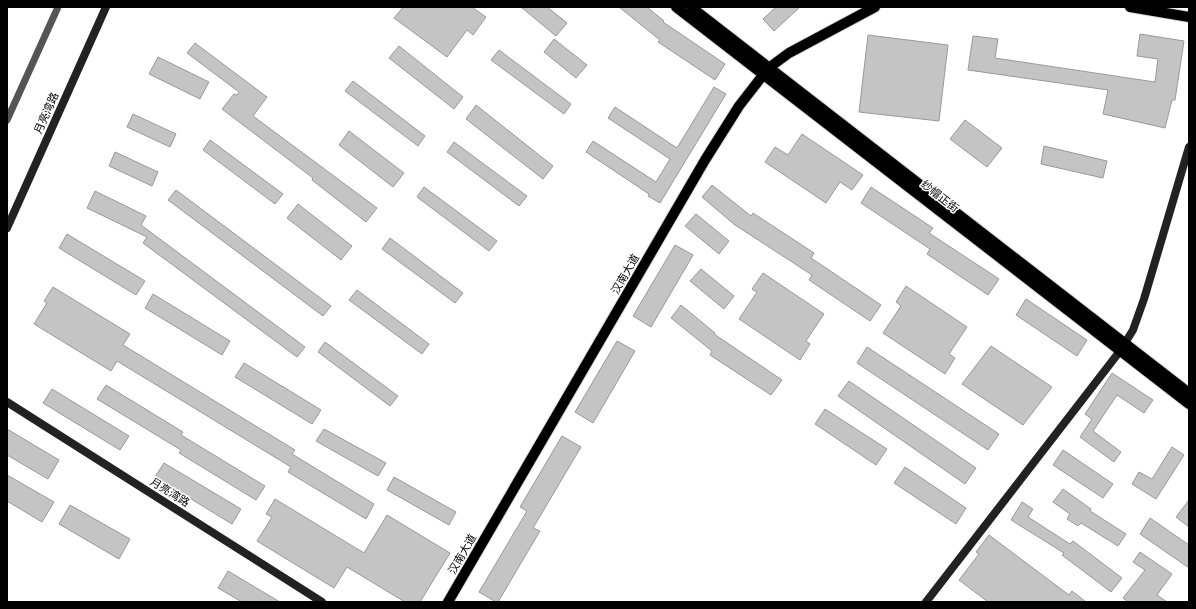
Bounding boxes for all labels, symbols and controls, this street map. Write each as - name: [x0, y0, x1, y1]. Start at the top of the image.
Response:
- street label: 月亮湾路: [32, 90, 62, 136]
- street label: 纱帽正街: [918, 178, 961, 216]
- street label: 汉南大道: [609, 252, 643, 297]
- street label: 月亮湾路: [147, 475, 192, 510]
- street label: 汉南大道: [446, 532, 480, 577]

